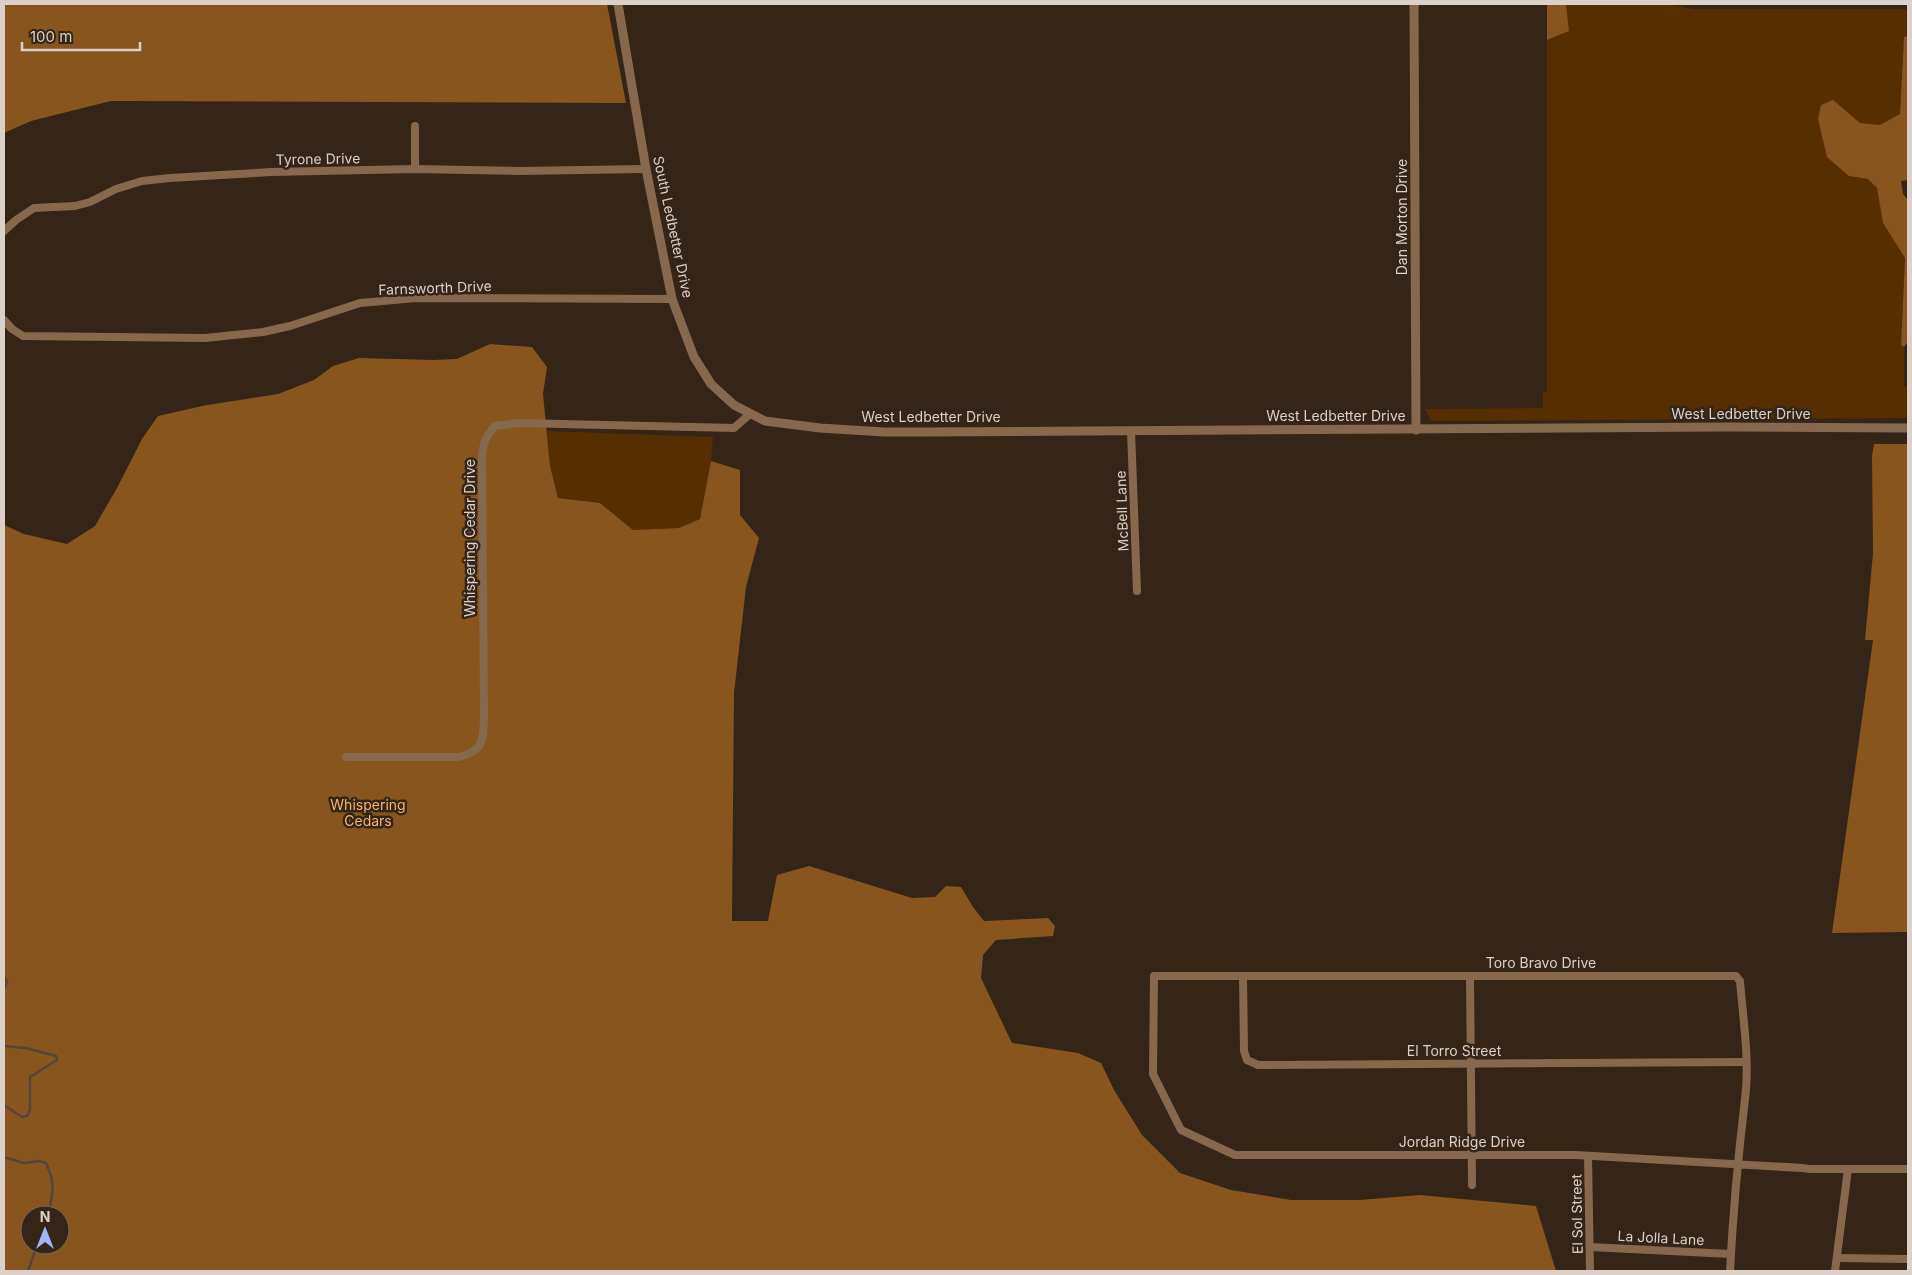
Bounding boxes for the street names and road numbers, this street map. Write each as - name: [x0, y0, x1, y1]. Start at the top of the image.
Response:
- street label: Tyrone Drive: [276, 149, 360, 168]
- street label: South Ledbetter Drive: [650, 154, 697, 299]
- street label: Dan Morton Drive: [1393, 159, 1410, 275]
- street label: Farnsworth Drive: [378, 277, 492, 298]
- street label: West Ledbetter Drive: [1671, 405, 1811, 422]
- street label: West Ledbetter Drive: [1266, 407, 1406, 424]
- street label: West Ledbetter Drive: [861, 408, 1001, 425]
- street label: Whispering Cedar Drive: [461, 459, 478, 617]
- street label: McBell Lane: [1112, 470, 1131, 552]
- street label: Toro Bravo Drive: [1486, 954, 1596, 971]
- street label: El Torro Street: [1407, 1042, 1502, 1059]
- street label: Jordan Ridge Drive: [1399, 1133, 1525, 1150]
- street label: El Sol Street: [1567, 1173, 1586, 1254]
- street label: La Jolla Lane: [1617, 1227, 1705, 1248]

